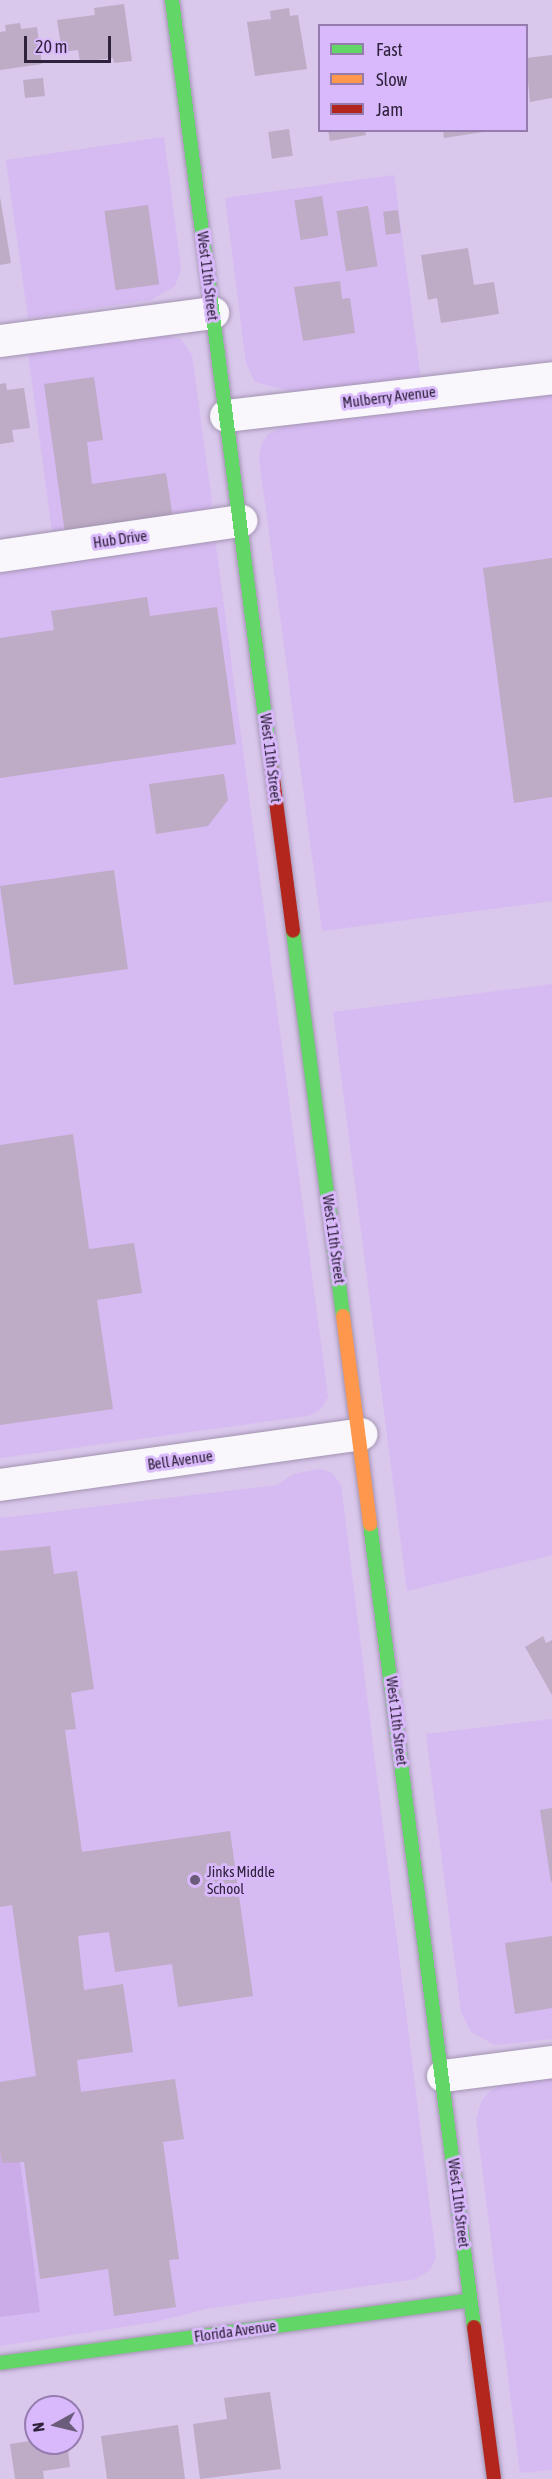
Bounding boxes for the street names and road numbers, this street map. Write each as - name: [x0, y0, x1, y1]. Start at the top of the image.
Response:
- street label: West 11th Street: [194, 230, 222, 322]
- street label: Mulberry Avenue: [341, 382, 437, 412]
- street label: Hub Drive: [92, 526, 148, 552]
- street label: West 11th Street: [257, 712, 285, 804]
- street label: West 11th Street: [319, 1193, 349, 1285]
- street label: Bell Avenue: [146, 1447, 214, 1473]
- street label: West 11th Street: [383, 1675, 411, 1767]
- street label: West 11th Street: [445, 2157, 473, 2249]
- street label: Florida Avenue: [193, 2316, 277, 2346]

